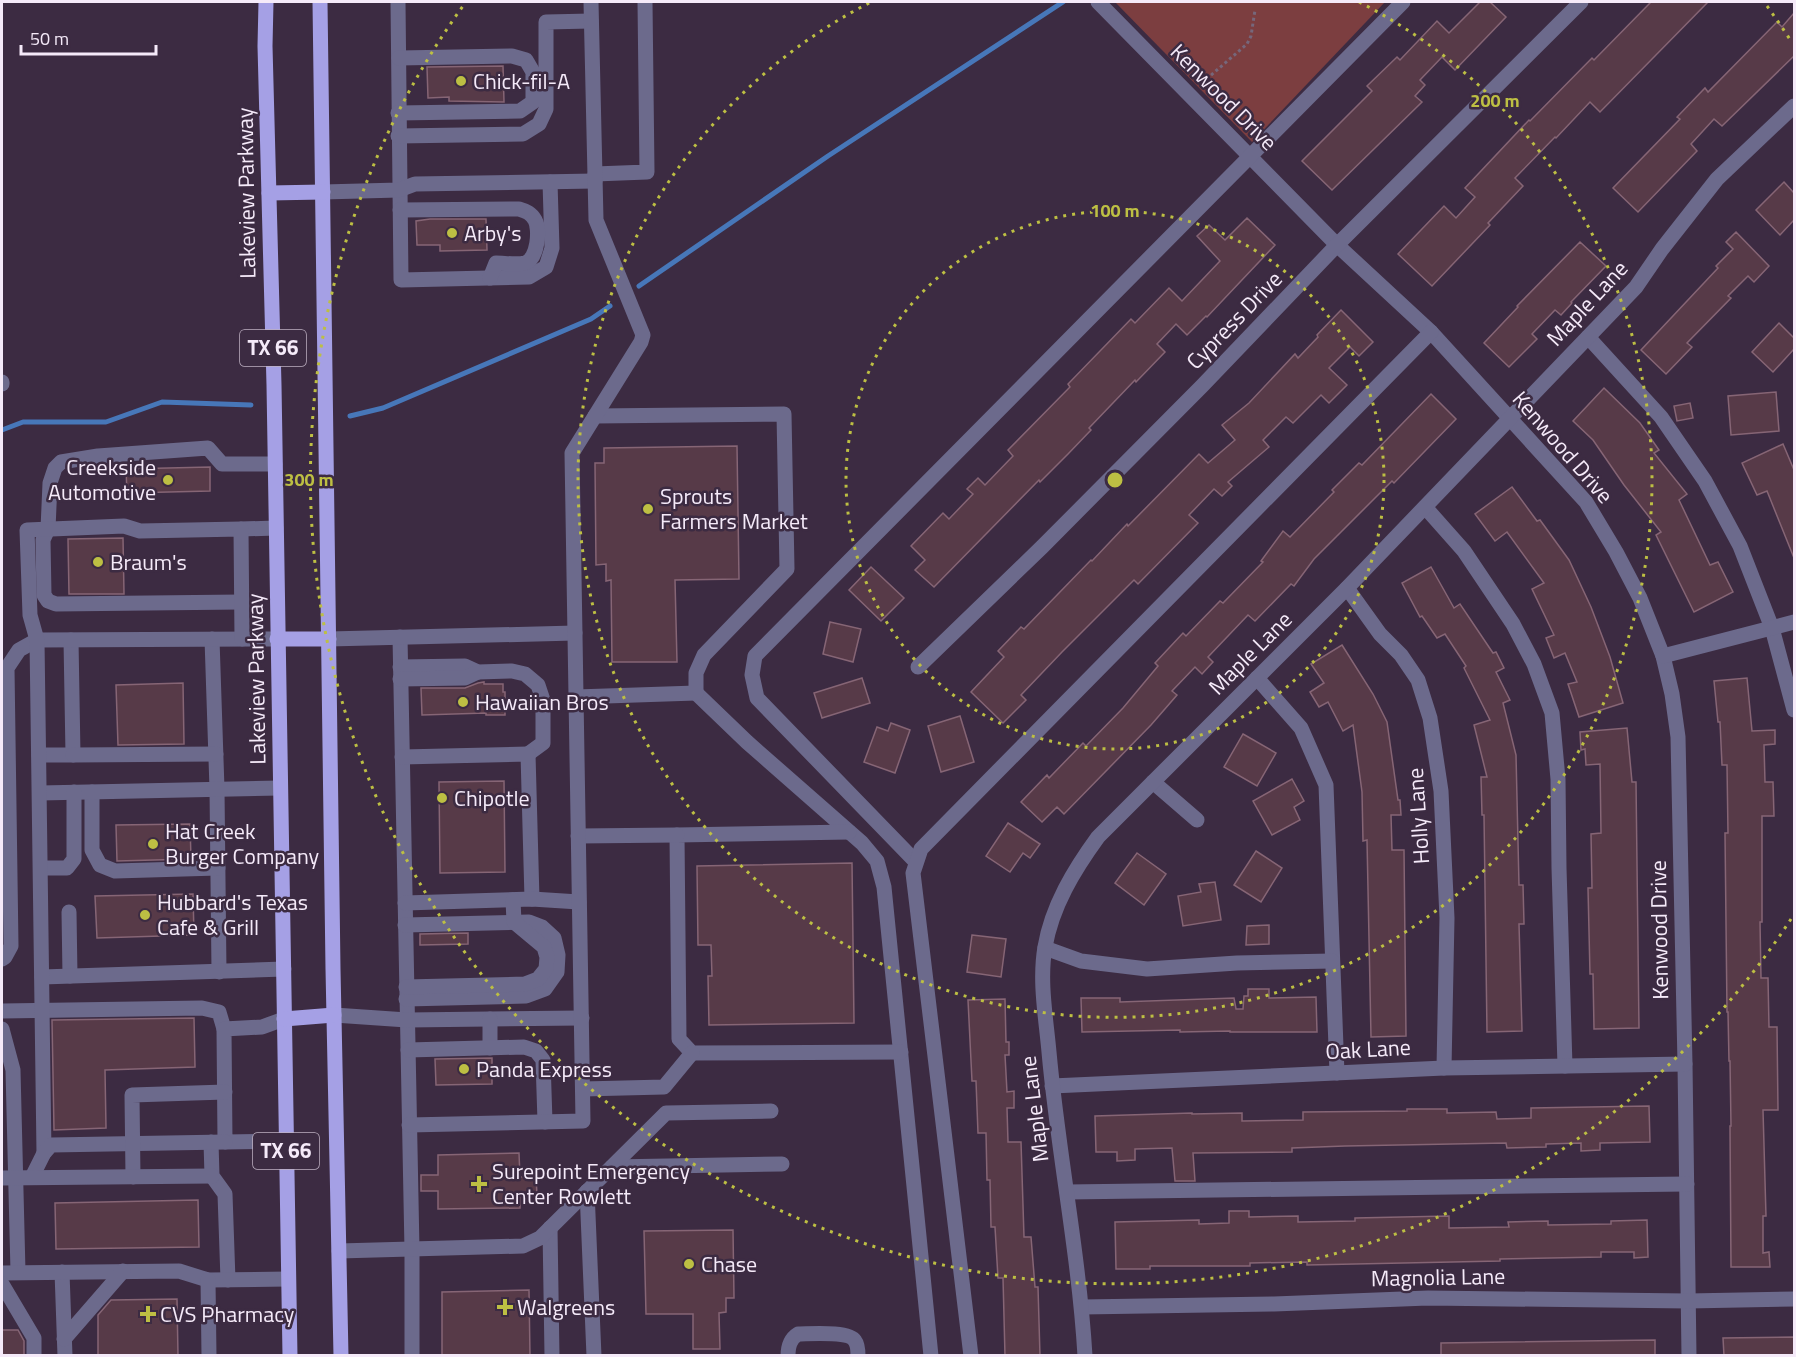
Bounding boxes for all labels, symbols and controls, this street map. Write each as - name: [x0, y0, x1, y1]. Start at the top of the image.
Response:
- scale bar: [21, 18, 156, 56]
- text: 50 m: [30, 25, 69, 52]
- street label: Kenwood Drive: [1163, 36, 1285, 158]
- place label: Chick-fil-A: [473, 64, 570, 98]
- marker: Chick-fil-A: [454, 74, 468, 88]
- text: 200 m: [1470, 87, 1520, 114]
- street label: Lakeview Parkway: [228, 107, 264, 279]
- text: 100 m: [1090, 197, 1140, 224]
- place label: Arby's: [464, 216, 521, 250]
- marker: Arby's: [445, 226, 459, 240]
- street label: Maple Lane: [1538, 252, 1636, 354]
- street label: Cypress Drive: [1178, 263, 1290, 377]
- road number: TX 66: [240, 330, 306, 366]
- street label: Kenwood Drive: [1504, 383, 1622, 511]
- place label: Creekside Automotive: [48, 450, 156, 509]
- text: 300 m: [284, 466, 334, 493]
- centre of rings: [1105, 470, 1125, 490]
- marker: Creekside Automotive: [161, 473, 175, 487]
- place label: Sprouts Farmers Market: [660, 479, 808, 538]
- marker: Sprouts Farmers Market: [641, 502, 655, 516]
- place label: Braum's: [110, 545, 187, 579]
- marker: Braum's: [91, 555, 105, 569]
- street label: Lakeview Parkway: [238, 593, 274, 765]
- street label: Maple Lane: [1200, 603, 1300, 703]
- place label: Hawaiian Bros: [475, 685, 609, 719]
- marker: Hawaiian Bros: [456, 695, 470, 709]
- street label: Holly Lane: [1398, 767, 1438, 865]
- place label: Chipotle: [454, 781, 530, 815]
- marker: Chipotle: [435, 791, 449, 805]
- place label: Hat Creek Burger Company: [165, 814, 320, 873]
- marker: Hat Creek Burger Company: [146, 837, 160, 851]
- street label: Kenwood Drive: [1641, 860, 1677, 1000]
- place label: Hubbard's Texas Cafe & Grill: [157, 885, 308, 944]
- marker: Hubbard's Texas Cafe & Grill: [138, 908, 152, 922]
- street label: Oak Lane: [1324, 1030, 1412, 1068]
- place label: Panda Express: [476, 1052, 612, 1086]
- street label: Maple Lane: [1011, 1054, 1057, 1164]
- marker: Panda Express: [457, 1062, 471, 1076]
- road number: TX 66: [253, 1133, 319, 1169]
- place label: Surepoint Emergency Center Rowlett: [492, 1154, 690, 1213]
- marker: Surepoint Emergency Center Rowlett: [470, 1175, 488, 1193]
- place label: Chase: [701, 1247, 757, 1281]
- marker: Chase: [682, 1257, 696, 1271]
- street label: Magnolia Lane: [1370, 1259, 1506, 1295]
- place label: Walgreens: [517, 1290, 615, 1324]
- place label: CVS Pharmacy: [160, 1297, 295, 1331]
- marker: Walgreens: [498, 1300, 512, 1314]
- marker: CVS Pharmacy: [141, 1307, 155, 1321]

